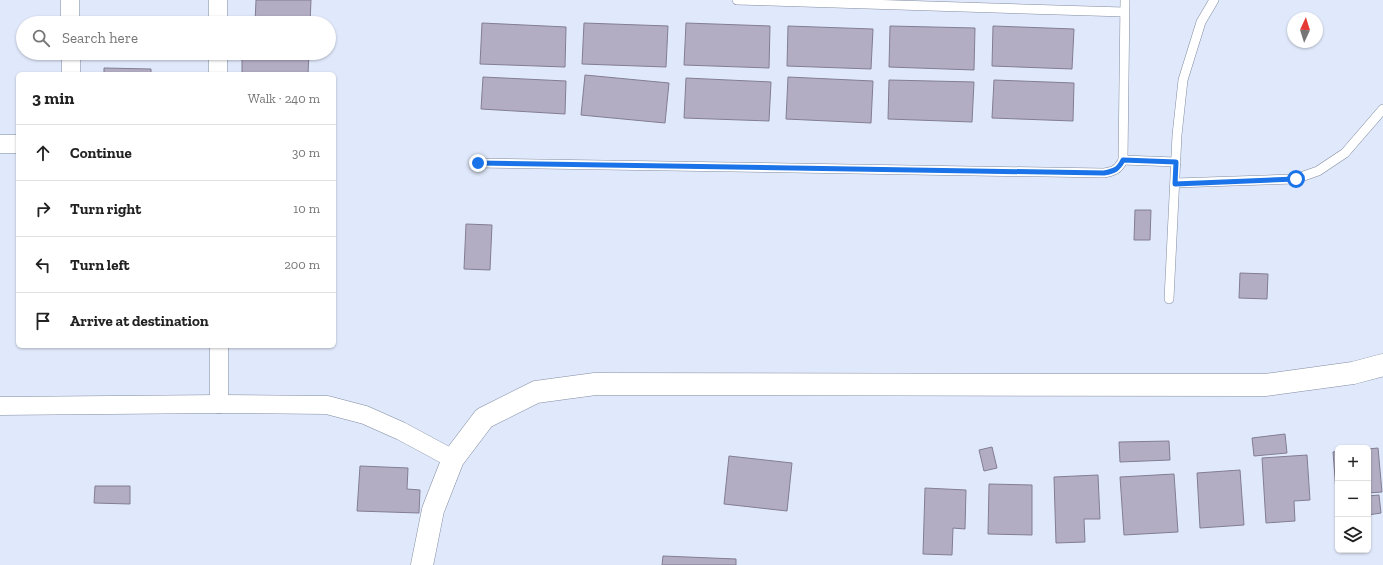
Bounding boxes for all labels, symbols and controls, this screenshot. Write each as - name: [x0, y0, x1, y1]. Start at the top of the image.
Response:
- north arrow: [1287, 12, 1323, 48]
- search box: [16, 16, 336, 60]
- icon: search: [30, 27, 52, 49]
- text: Search here: [62, 29, 138, 47]
- text: 3 min: [32, 88, 74, 108]
- text: Walk · 240 m: [248, 91, 320, 106]
- icon: ahead: [32, 142, 54, 164]
- text: Continue: [70, 144, 132, 162]
- text: 30 m: [292, 145, 320, 160]
- route end: [469, 154, 487, 172]
- route start: [1287, 170, 1305, 188]
- icon: right: [32, 198, 54, 220]
- text: Turn right: [70, 200, 141, 218]
- text: 10 m: [293, 201, 320, 216]
- icon: left: [32, 254, 54, 276]
- text: Turn left: [70, 256, 130, 274]
- text: 200 m: [284, 257, 320, 272]
- icon: arrive: [32, 310, 54, 332]
- text: Arrive at destination: [70, 312, 209, 330]
- map controls: [1335, 445, 1371, 553]
- button: +: [1335, 445, 1371, 481]
- button: −: [1335, 481, 1371, 517]
- button: layers: [1335, 517, 1371, 553]

